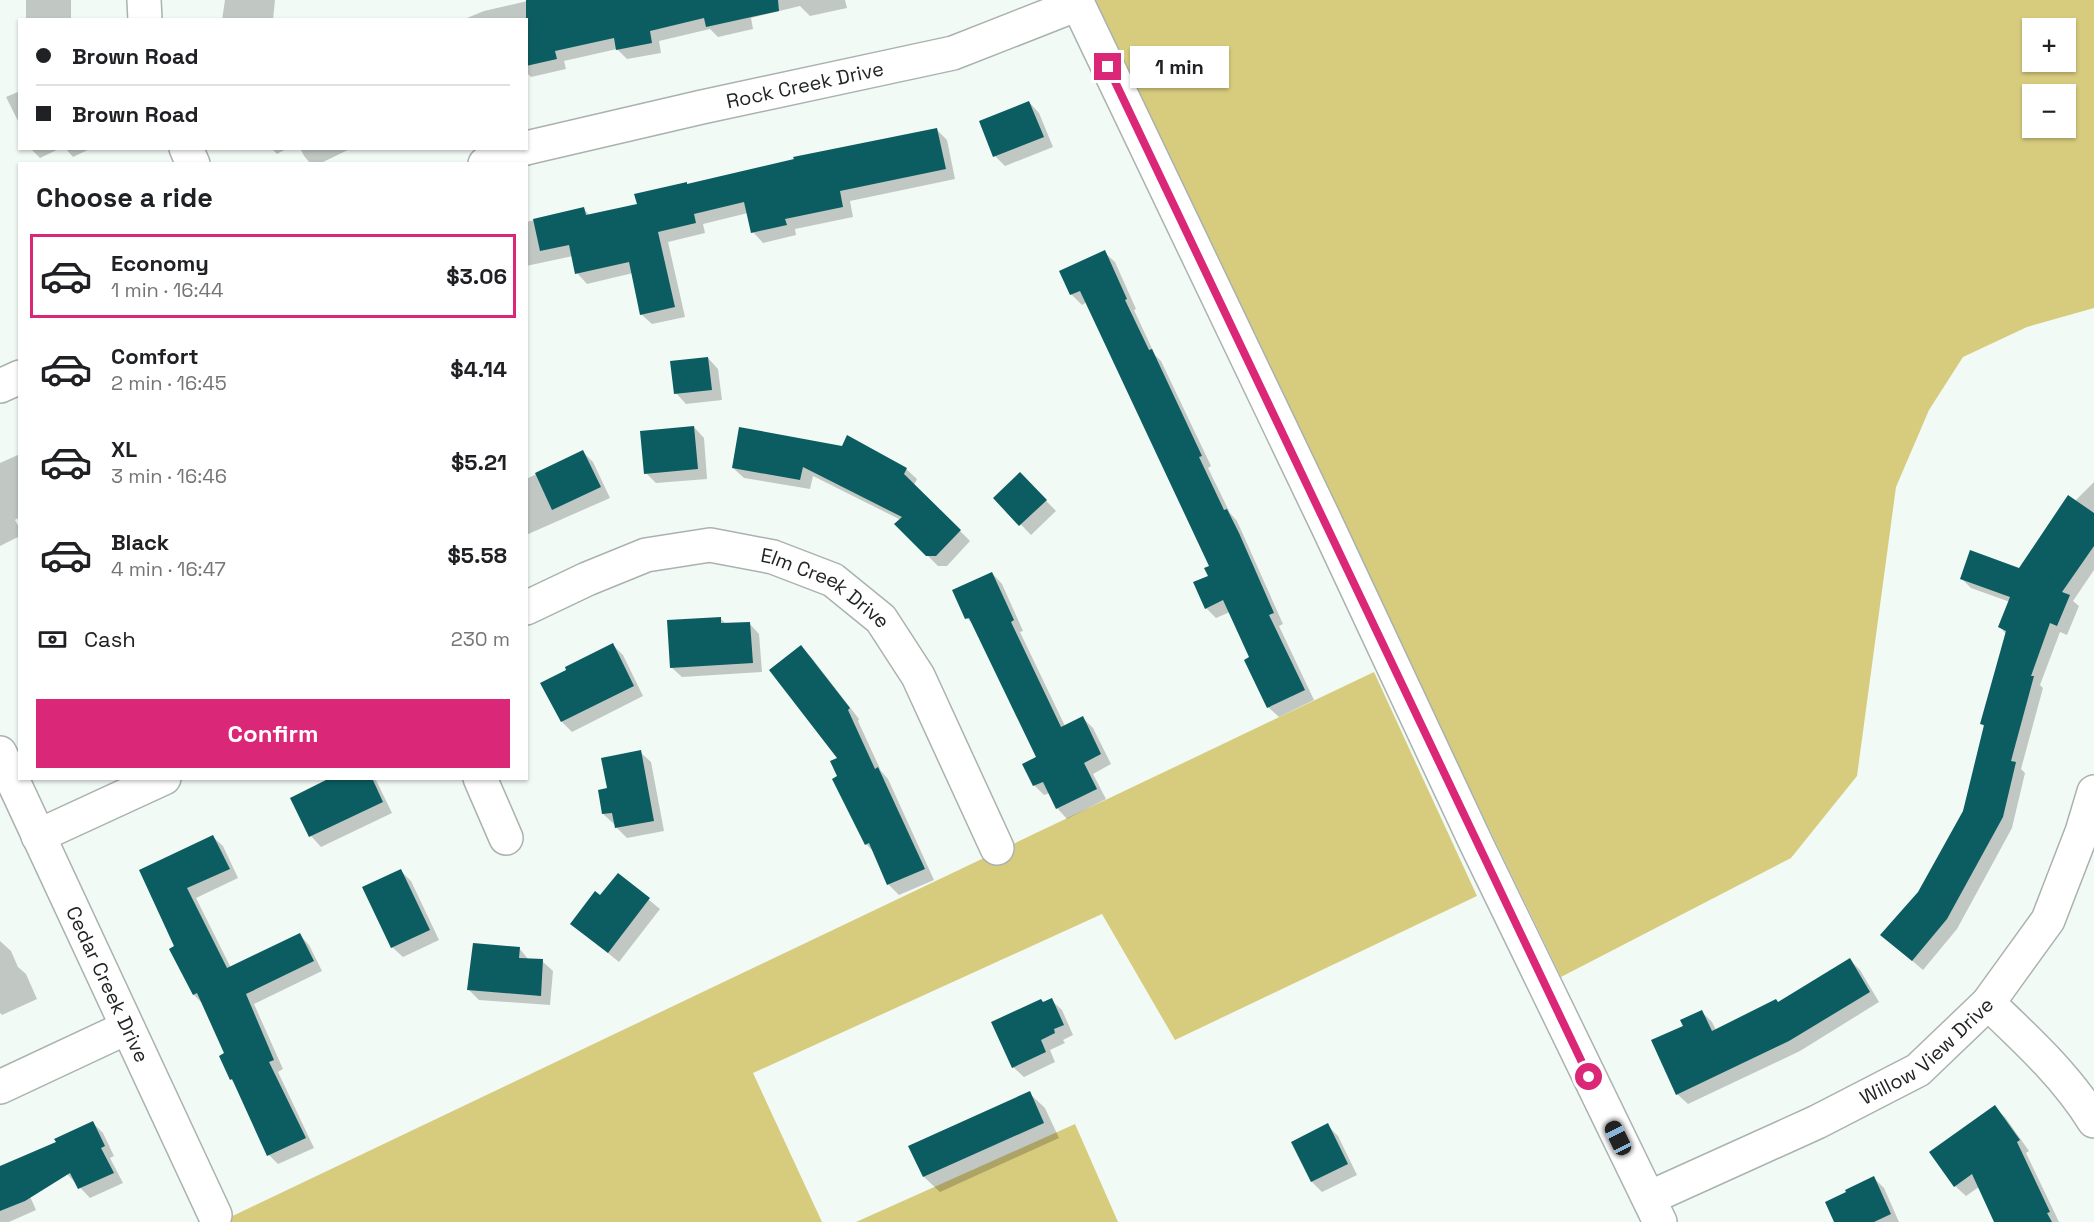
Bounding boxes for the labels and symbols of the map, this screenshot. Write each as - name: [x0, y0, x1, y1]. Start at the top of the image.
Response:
- callout: 1 min: [1129, 46, 1228, 88]
- route end: [1094, 53, 1121, 80]
- street label: Rock Creek Drive: [724, 55, 886, 114]
- street label: Elm Creek Drive: [759, 542, 896, 633]
- street label: Cedar Creek Drive: [60, 902, 155, 1066]
- street label: Willow View Drive: [1855, 992, 1999, 1111]
- route start: [1575, 1063, 1602, 1090]
- car: [1602, 1118, 1634, 1158]

